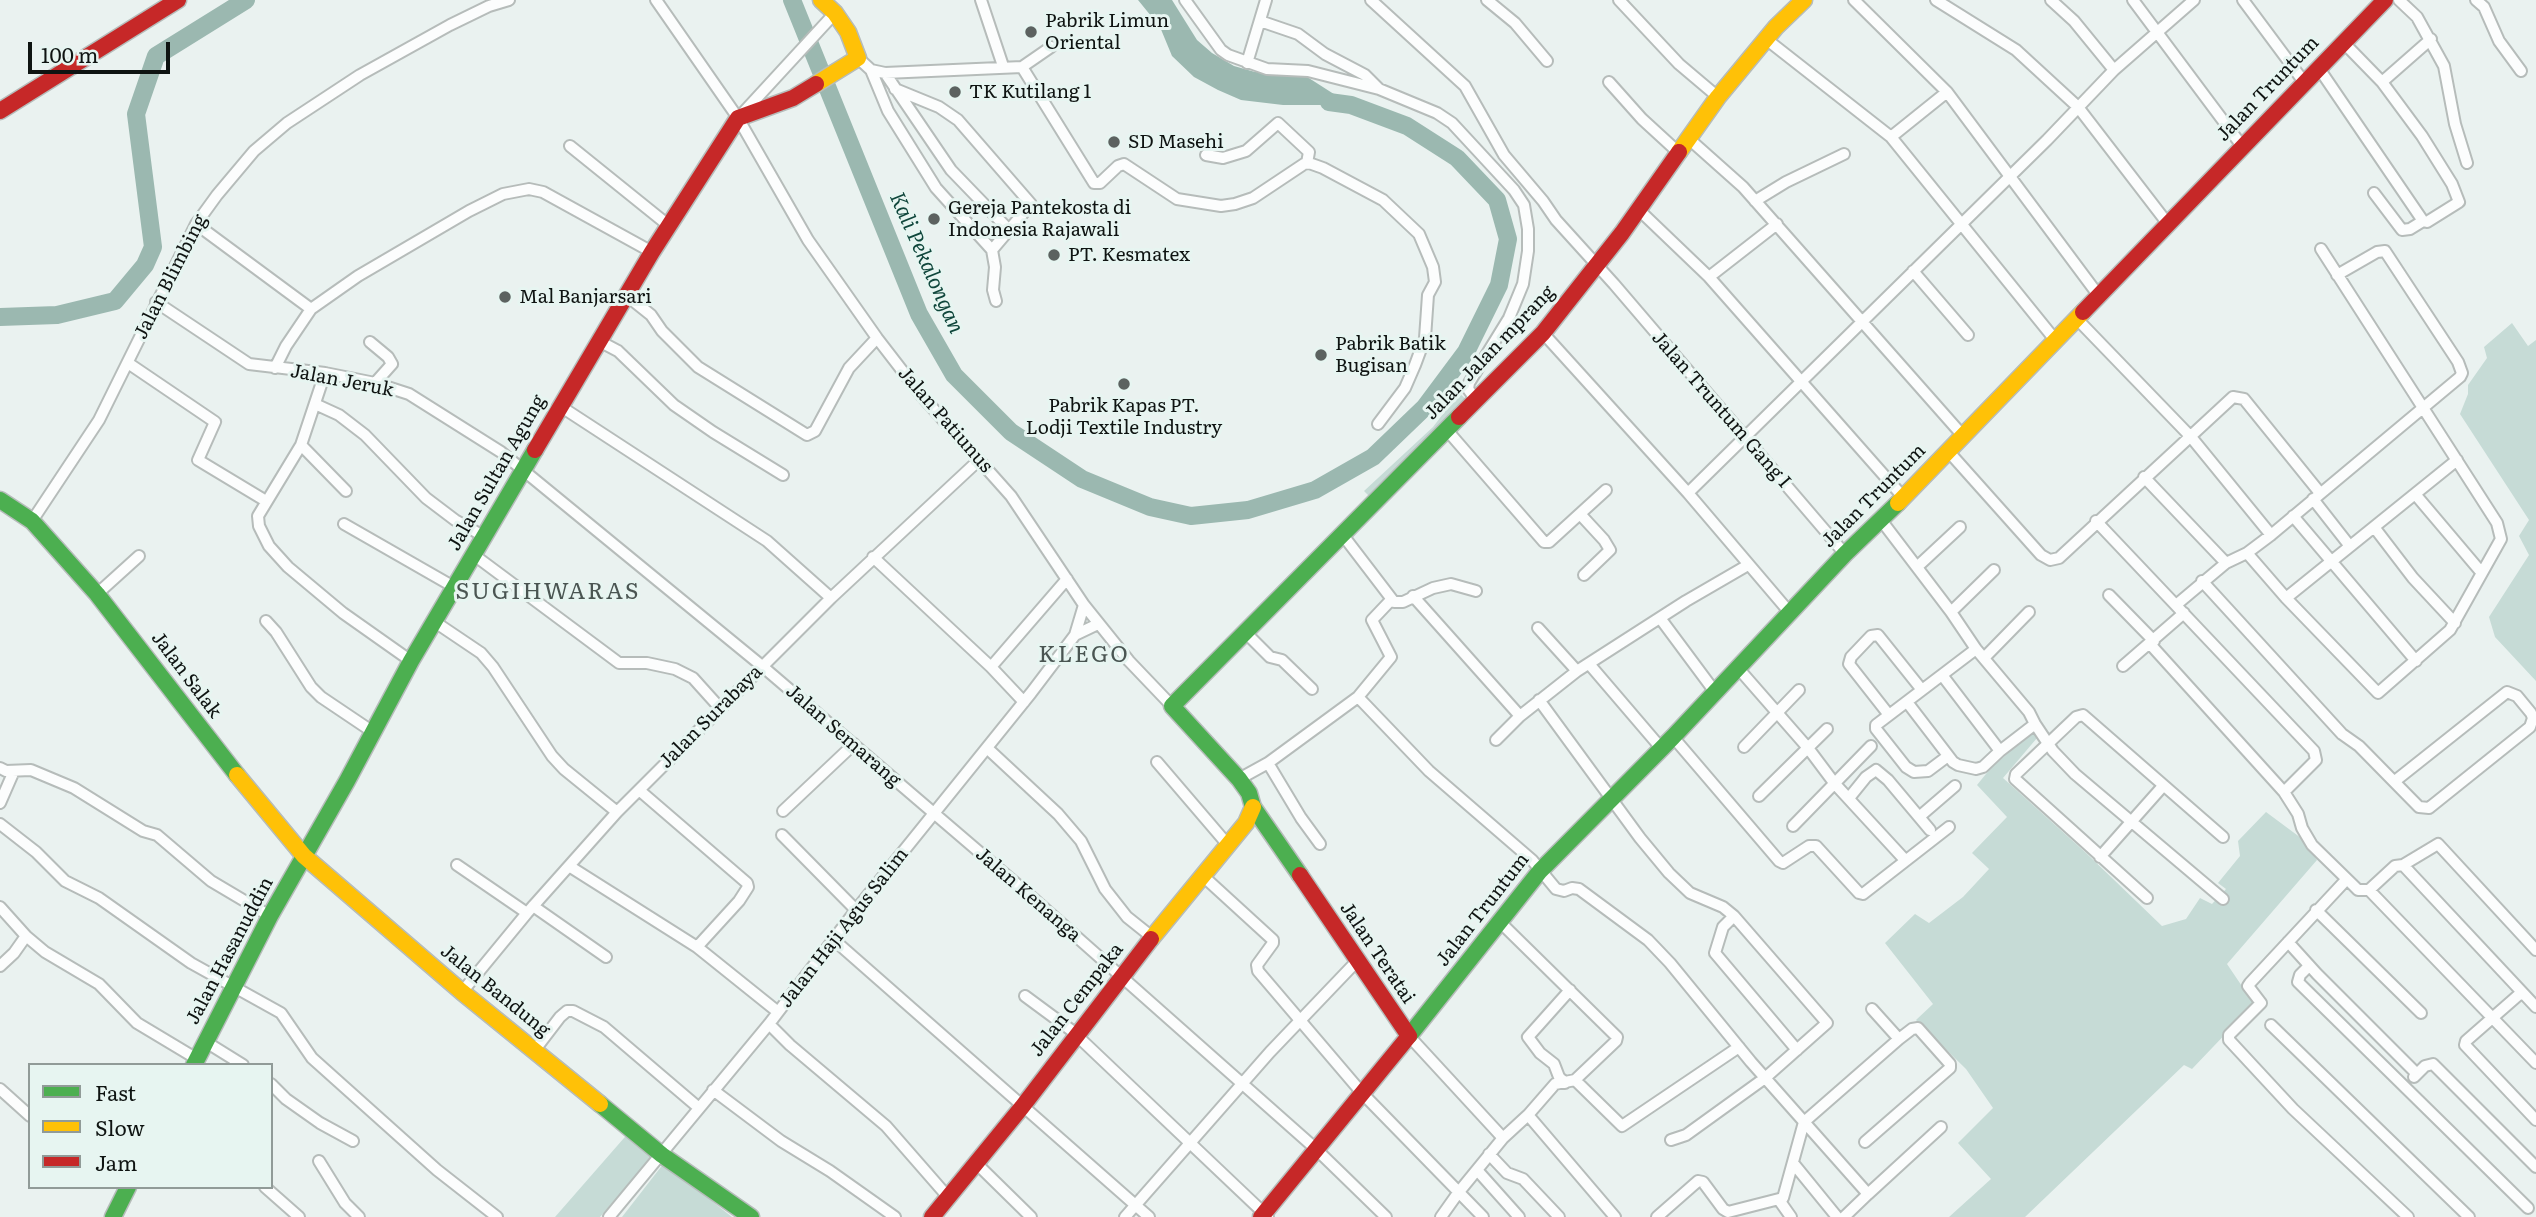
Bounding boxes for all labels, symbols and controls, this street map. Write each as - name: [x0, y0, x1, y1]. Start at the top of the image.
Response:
- place label: Pabrik Limun Oriental: [1045, 10, 1169, 54]
- marker: Pabrik Limun Oriental: [1023, 24, 1039, 40]
- scale bar: [32, 28, 173, 72]
- street label: Jalan Truntum: [2212, 32, 2324, 146]
- text: 100 m: [41, 38, 98, 69]
- place label: TK Kutilang 1: [969, 81, 1091, 103]
- marker: TK Kutilang 1: [947, 84, 963, 100]
- place label: SD Masehi: [1128, 131, 1223, 153]
- marker: SD Masehi: [1106, 134, 1122, 150]
- water label: Kali Pekalongan: [884, 189, 968, 337]
- place label: Gereja Pantekosta di Indonesia Rajawali: [948, 197, 1131, 241]
- street label: Jalan Blimbing: [130, 211, 212, 343]
- marker: Gereja Pantekosta di Indonesia Rajawali: [926, 211, 942, 227]
- place label: PT. Kesmatex: [1068, 244, 1190, 266]
- marker: PT. Kesmatex: [1046, 247, 1062, 263]
- street label: Jalan Jalan mprang: [1420, 281, 1560, 425]
- place label: Mal Banjarsari: [519, 286, 652, 308]
- marker: Mal Banjarsari: [497, 289, 513, 305]
- street label: Jalan Truntum Gang I: [1647, 327, 1795, 493]
- place label: Pabrik Batik Bugisan: [1335, 333, 1446, 377]
- marker: Pabrik Batik Bugisan: [1313, 347, 1329, 363]
- street label: Jalan Jeruk: [288, 360, 396, 402]
- street label: Jalan Patiunus: [893, 362, 997, 478]
- marker: Pabrik Kapas PT. Lodji Textile Industry: [1116, 376, 1132, 392]
- street label: Jalan Sultan Agung: [443, 391, 551, 555]
- place label: Pabrik Kapas PT. Lodji Textile Industry: [1026, 395, 1222, 439]
- street label: Jalan Truntum: [1817, 439, 1931, 553]
- district label: SUGIHWARAS: [457, 578, 639, 606]
- street label: Jalan Salak: [146, 627, 226, 723]
- district label: KLEGO: [1039, 641, 1129, 669]
- street label: Jalan Surabaya: [655, 661, 767, 773]
- street label: Jalan Semarang: [781, 680, 905, 792]
- street label: Jalan Kenanga: [971, 843, 1085, 947]
- street label: Jalan Haji Agus Salim: [775, 844, 913, 1012]
- street label: Jalan Truntum: [1432, 849, 1534, 971]
- street label: Jalan Hasanuddin: [182, 873, 278, 1029]
- street label: Jalan Teratai: [1335, 898, 1419, 1008]
- street label: Jalan Cempaka: [1026, 939, 1128, 1061]
- street label: Jalan Bandung: [436, 940, 554, 1042]
- legend: [28, 1063, 273, 1189]
- text: Fast: [95, 1076, 136, 1107]
- text: Slow: [95, 1111, 145, 1142]
- text: Jam: [95, 1146, 137, 1177]

